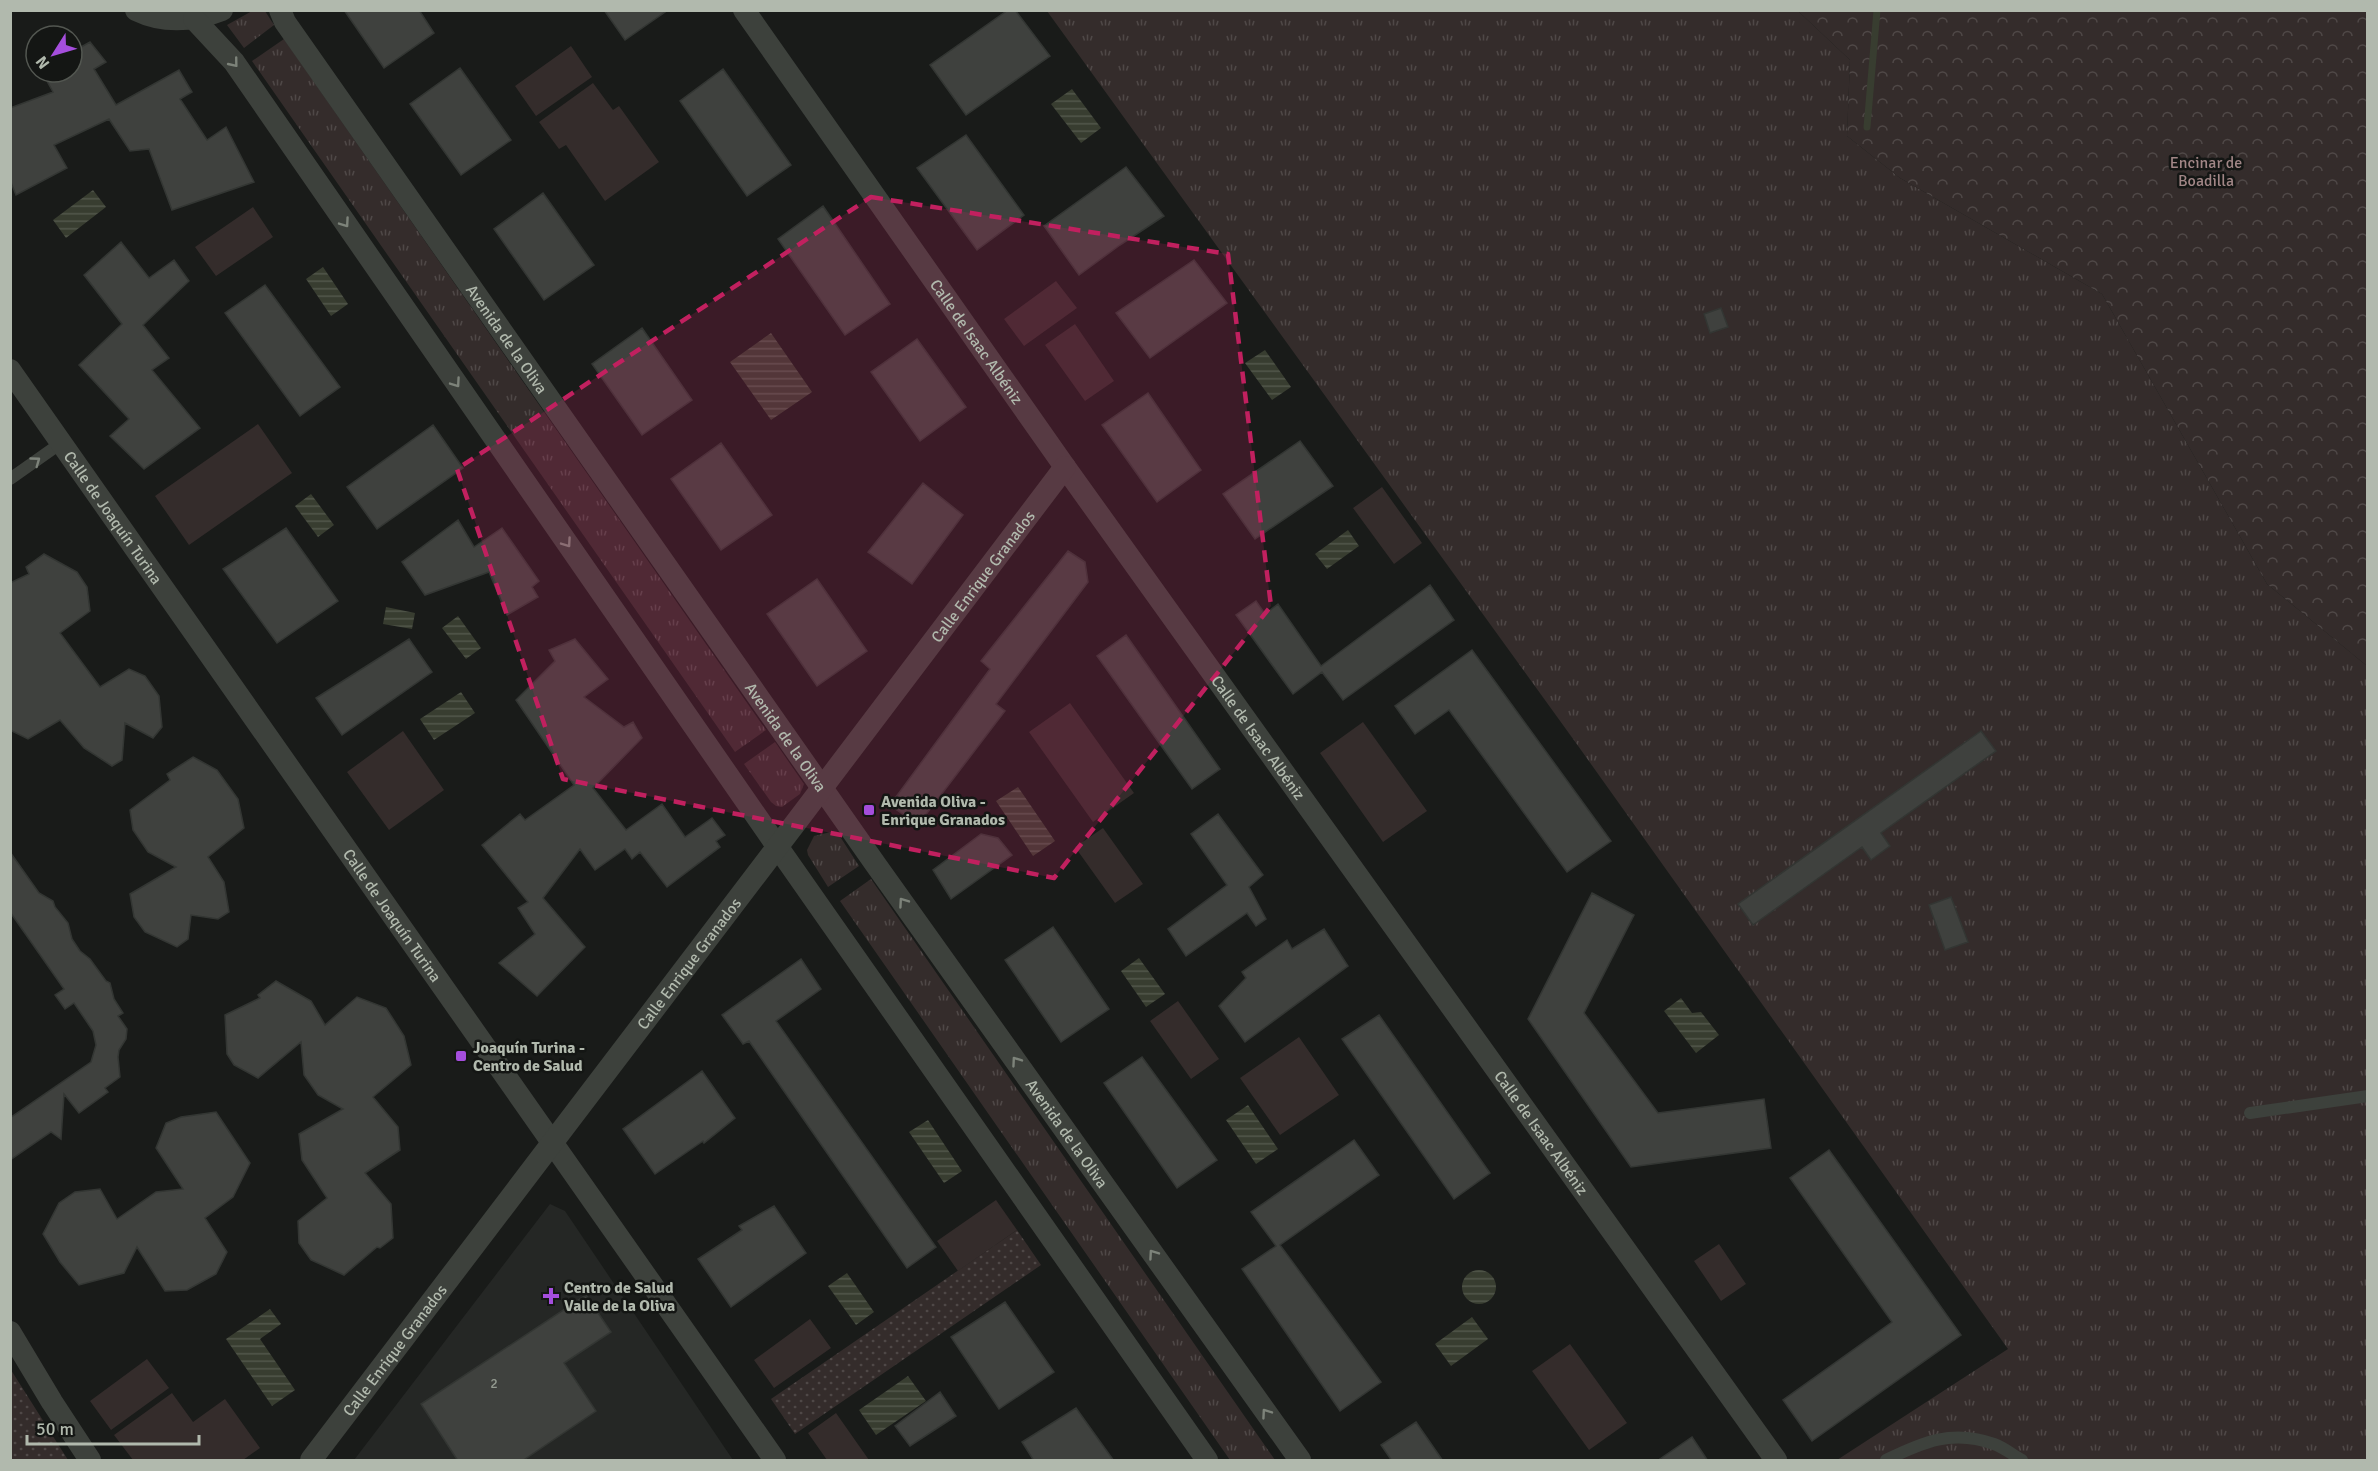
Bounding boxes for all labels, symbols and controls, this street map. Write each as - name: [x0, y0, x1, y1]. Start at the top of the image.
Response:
- north arrow: [24, 24, 84, 84]
- text: N: [31, 52, 54, 73]
- one-way arrow: [226, 56, 237, 67]
- park label: Encinar de Boadilla: [2170, 153, 2242, 191]
- one-way arrow: [338, 216, 349, 227]
- street label: Calle de Isaac Albéniz: [925, 276, 1027, 408]
- street label: Avenida de la Oliva: [461, 281, 552, 398]
- one-way arrow: [449, 376, 460, 387]
- street label: Calle de Joaquín Turina: [59, 447, 166, 588]
- one-way arrow: [29, 457, 40, 468]
- street label: Calle Enrique Granados: [927, 507, 1040, 647]
- one-way arrow: [560, 537, 571, 548]
- street label: Calle de Isaac Albéniz: [1206, 672, 1309, 804]
- street label: Avenida de la Oliva: [740, 679, 831, 796]
- place label: Avenida Oliva - Enrique Granados: [881, 792, 1005, 830]
- marker: Avenida Oliva - Enrique Granados: [862, 803, 876, 817]
- street label: Calle de Joaquín Turina: [338, 845, 445, 986]
- street label: Calle Enrique Granados: [633, 894, 746, 1034]
- one-way arrow: [899, 898, 910, 909]
- place label: Joaquín Turina - Centro de Salud: [473, 1038, 585, 1076]
- marker: Joaquín Turina - Centro de Salud: [454, 1049, 468, 1063]
- one-way arrow: [1012, 1056, 1023, 1067]
- street label: Calle de Isaac Albéniz: [1489, 1067, 1592, 1199]
- street label: Avenida de la Oliva: [1021, 1076, 1112, 1192]
- one-way arrow: [1149, 1250, 1160, 1261]
- place label: Centro de Salud Valle de la Oliva: [564, 1278, 675, 1316]
- street label: Calle Enrique Granados: [339, 1281, 452, 1421]
- marker: Centro de Salud Valle de la Oliva: [542, 1287, 560, 1305]
- house number: 2: [490, 1375, 498, 1392]
- scale bar: [27, 1408, 200, 1446]
- one-way arrow: [1262, 1408, 1273, 1419]
- text: 50 m: [36, 1418, 74, 1440]

